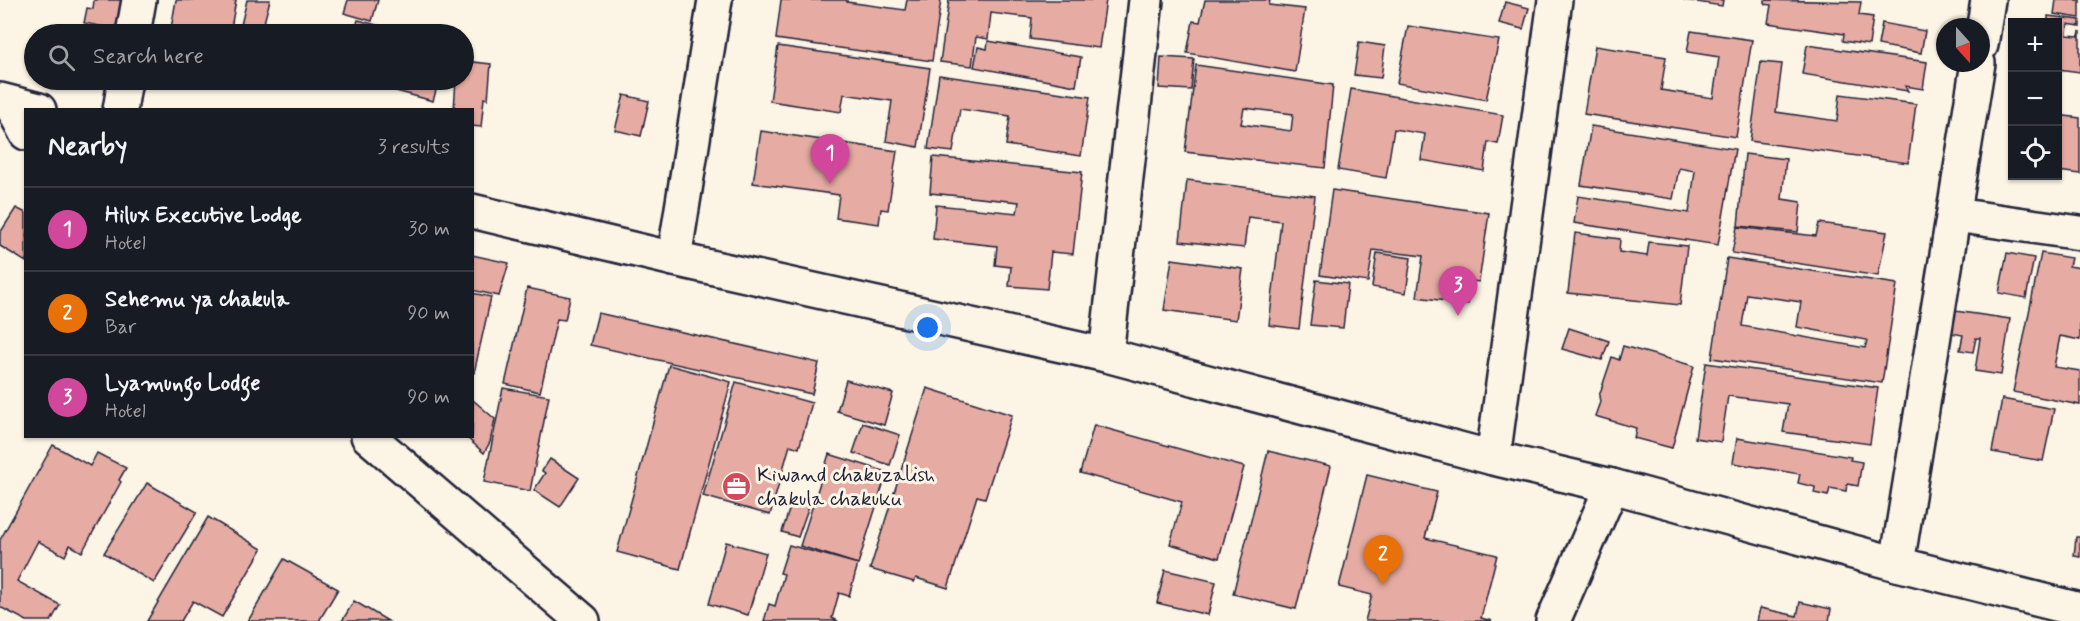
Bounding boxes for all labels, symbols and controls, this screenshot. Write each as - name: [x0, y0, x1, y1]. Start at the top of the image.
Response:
- north arrow: [1936, 18, 1990, 72]
- map controls: [2008, 18, 2062, 180]
- button: +: [2008, 18, 2062, 72]
- search box: [24, 24, 474, 90]
- icon: search: [45, 41, 78, 74]
- text: Search here: [93, 43, 204, 71]
- button: −: [2008, 72, 2062, 126]
- button: locate: [2008, 126, 2062, 180]
- text: Nearby: [48, 130, 127, 164]
- text: 3 results: [378, 134, 450, 161]
- pin: 1: [810, 134, 850, 184]
- text: Hilux Executive Lodge: [105, 202, 302, 230]
- text: 1: [63, 216, 72, 243]
- text: 30 m: [408, 216, 450, 243]
- text: Hotel: [105, 230, 146, 257]
- pin: 3: [1438, 266, 1478, 316]
- text: Sehemu ya chakula: [105, 286, 289, 314]
- text: 2: [63, 300, 72, 327]
- text: 90 m: [407, 300, 450, 327]
- your location: [913, 313, 942, 342]
- text: Bar: [105, 314, 136, 341]
- text: Lyamungo Lodge: [105, 370, 261, 398]
- text: 3: [63, 384, 72, 411]
- text: 90 m: [407, 384, 450, 411]
- text: Hotel: [105, 398, 146, 425]
- place label: Kiwand chakuzalish chakula chakuku: [757, 461, 935, 513]
- office icon: Kiwand chakuzalish chakula chakuku: [720, 471, 752, 503]
- pin: 2: [1364, 536, 1402, 585]

